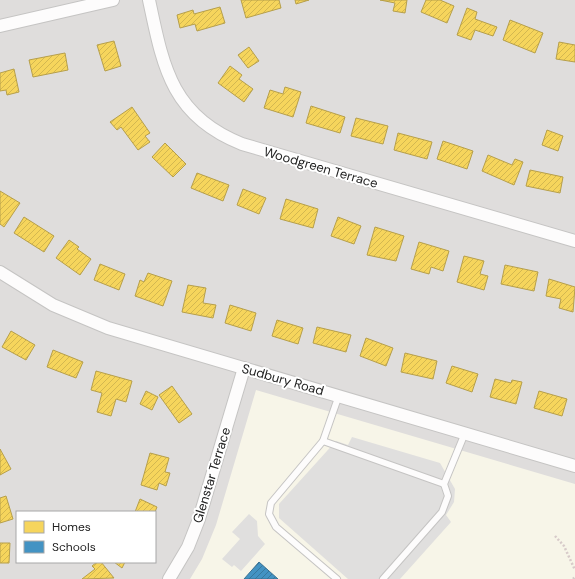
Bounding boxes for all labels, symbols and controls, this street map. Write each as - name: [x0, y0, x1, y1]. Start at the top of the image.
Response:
- street label: Woodgreen Terrace: [262, 143, 380, 192]
- street label: Sudbury Road: [240, 360, 326, 399]
- street label: Glenstar Terrace: [189, 425, 234, 525]
- legend: [16, 511, 156, 563]
- text: Homes: [52, 519, 91, 535]
- text: Schools: [52, 539, 96, 555]

